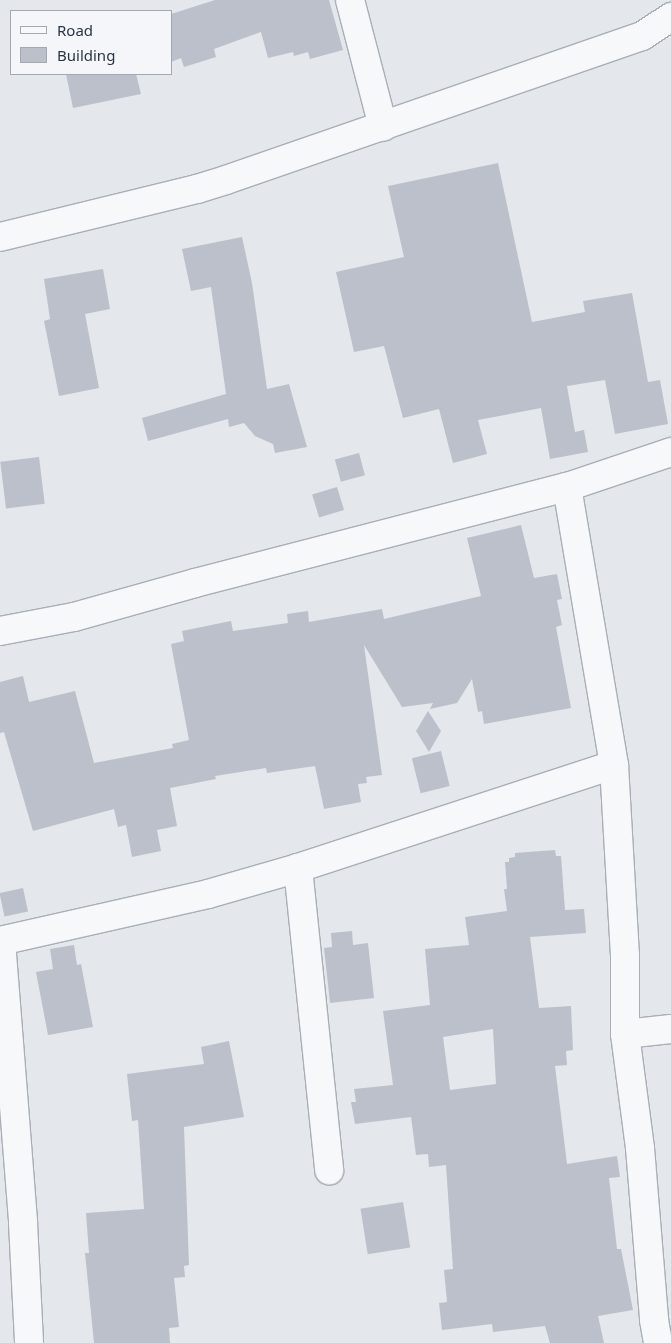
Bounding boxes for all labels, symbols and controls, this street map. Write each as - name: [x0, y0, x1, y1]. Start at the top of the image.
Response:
- legend: [10, 10, 172, 75]
- text: Road: [57, 20, 93, 40]
- text: Building: [57, 45, 115, 65]

